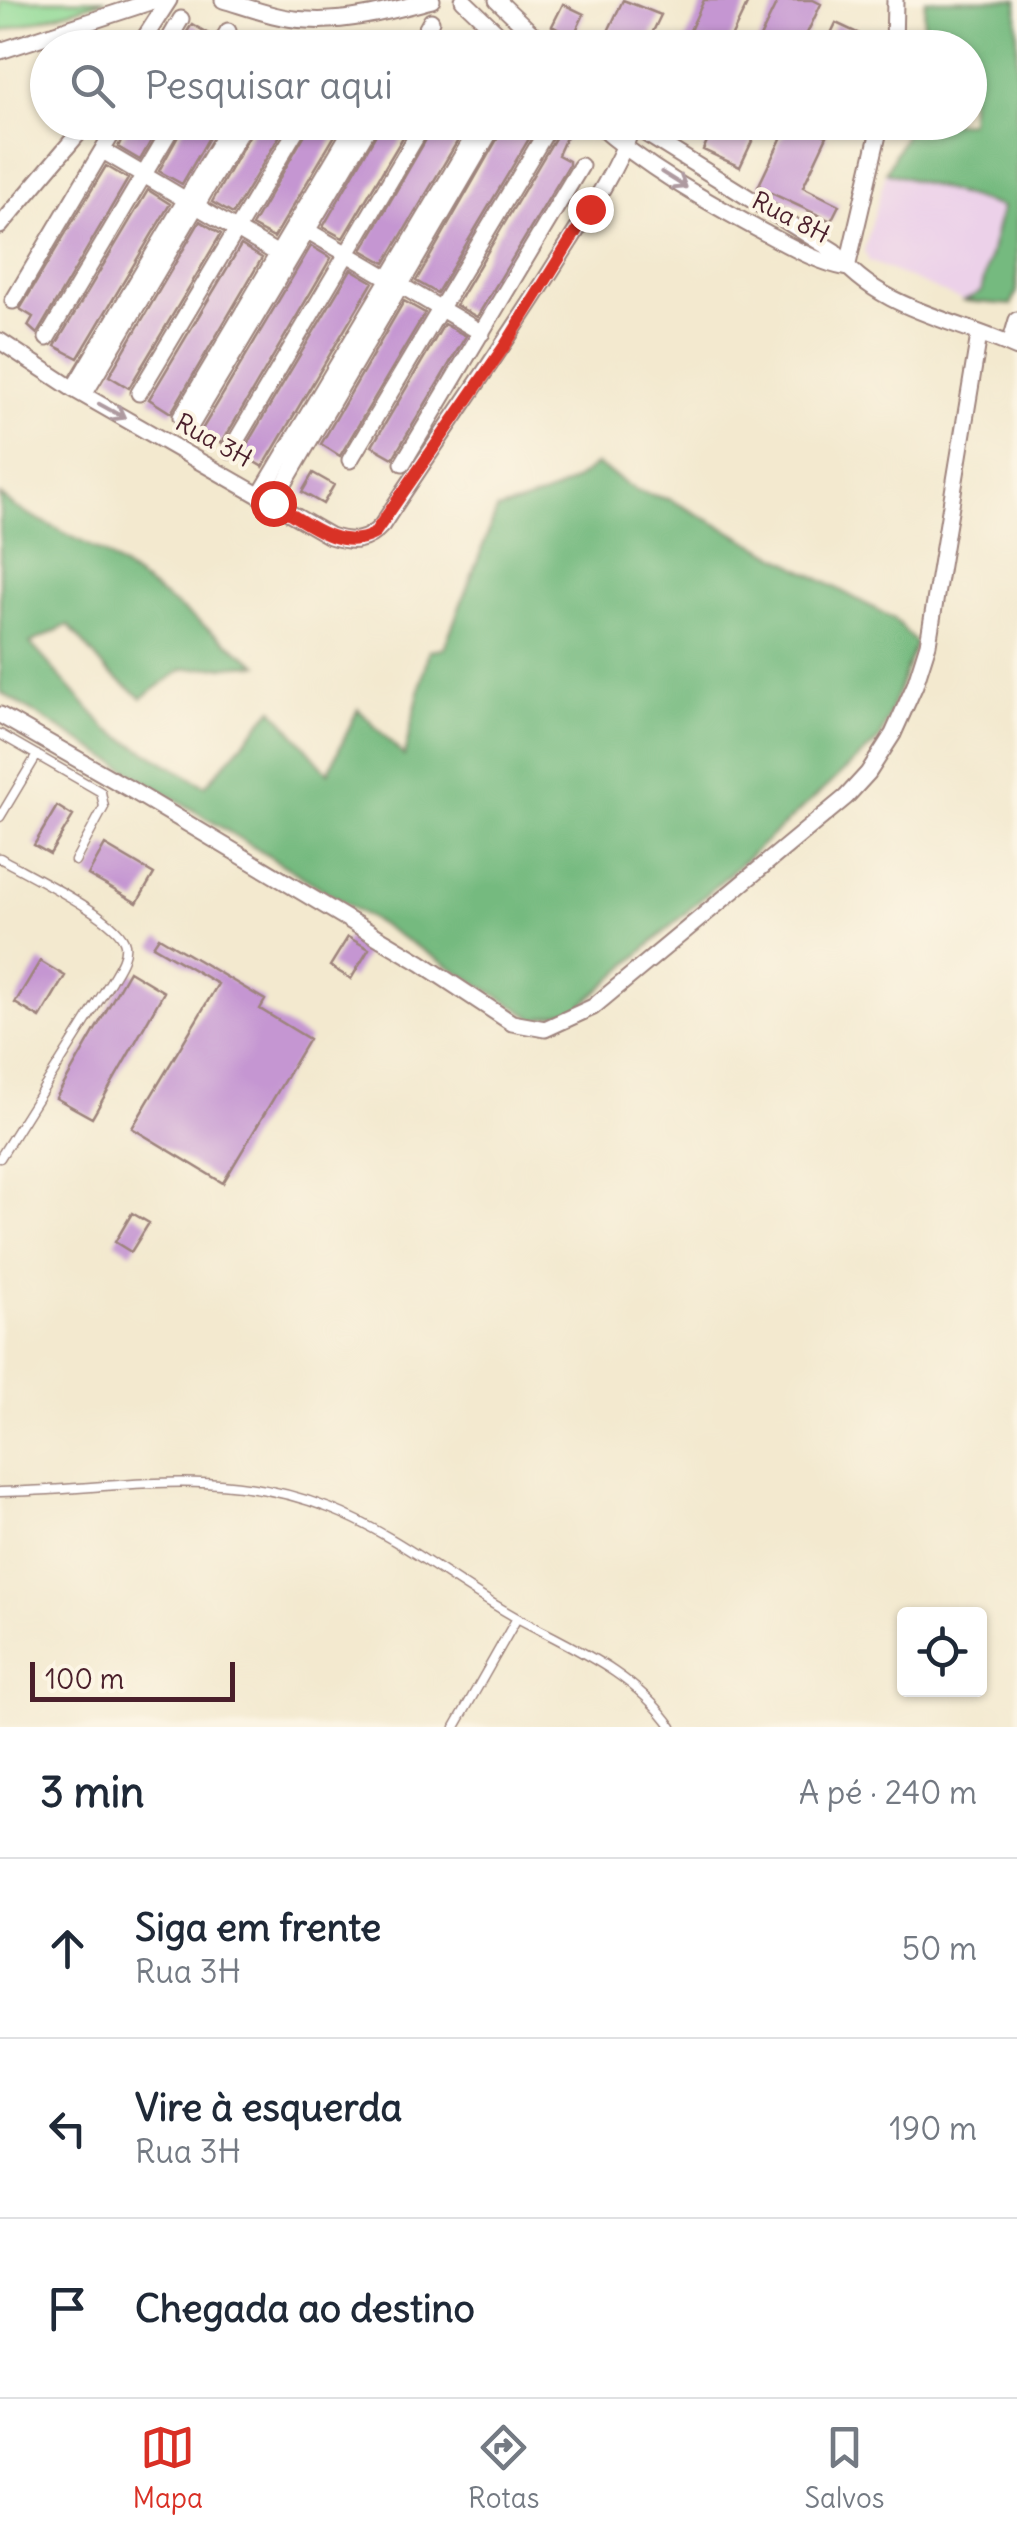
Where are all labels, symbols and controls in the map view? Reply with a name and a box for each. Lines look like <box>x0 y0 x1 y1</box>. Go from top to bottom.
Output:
search box <box>30 30 987 140</box>
icon: search <box>65 58 120 113</box>
text: Pesquisar aqui <box>145 62 393 109</box>
one-way arrow <box>659 170 687 190</box>
street label: Rua 8H <box>747 184 835 250</box>
route end <box>568 187 614 233</box>
one-way arrow <box>97 402 127 422</box>
street label: Rua 3H <box>170 406 258 474</box>
route start <box>251 481 297 527</box>
map controls <box>897 1607 987 1697</box>
button: locate <box>897 1607 987 1697</box>
scale bar <box>30 1657 235 1702</box>
text: 100 m <box>45 1661 124 1697</box>
text: 3 min <box>40 1766 144 1818</box>
text: A pé · 240 m <box>799 1772 977 1813</box>
text: Siga em frente <box>135 1904 381 1951</box>
icon: ahead <box>40 1921 95 1976</box>
text: 50 m <box>902 1928 977 1969</box>
text: Rua 3H <box>135 1951 241 1992</box>
text: Vire à esquerda <box>135 2084 402 2131</box>
icon: left <box>40 2101 95 2156</box>
text: 190 m <box>889 2108 977 2149</box>
text: Rua 3H <box>135 2131 241 2172</box>
icon: arrive <box>40 2281 95 2336</box>
text: Chegada ao destino <box>135 2285 475 2332</box>
tab: Mapa <box>133 2420 203 2516</box>
tab: Rotas <box>468 2420 539 2516</box>
tab: Salvos <box>805 2420 884 2516</box>

